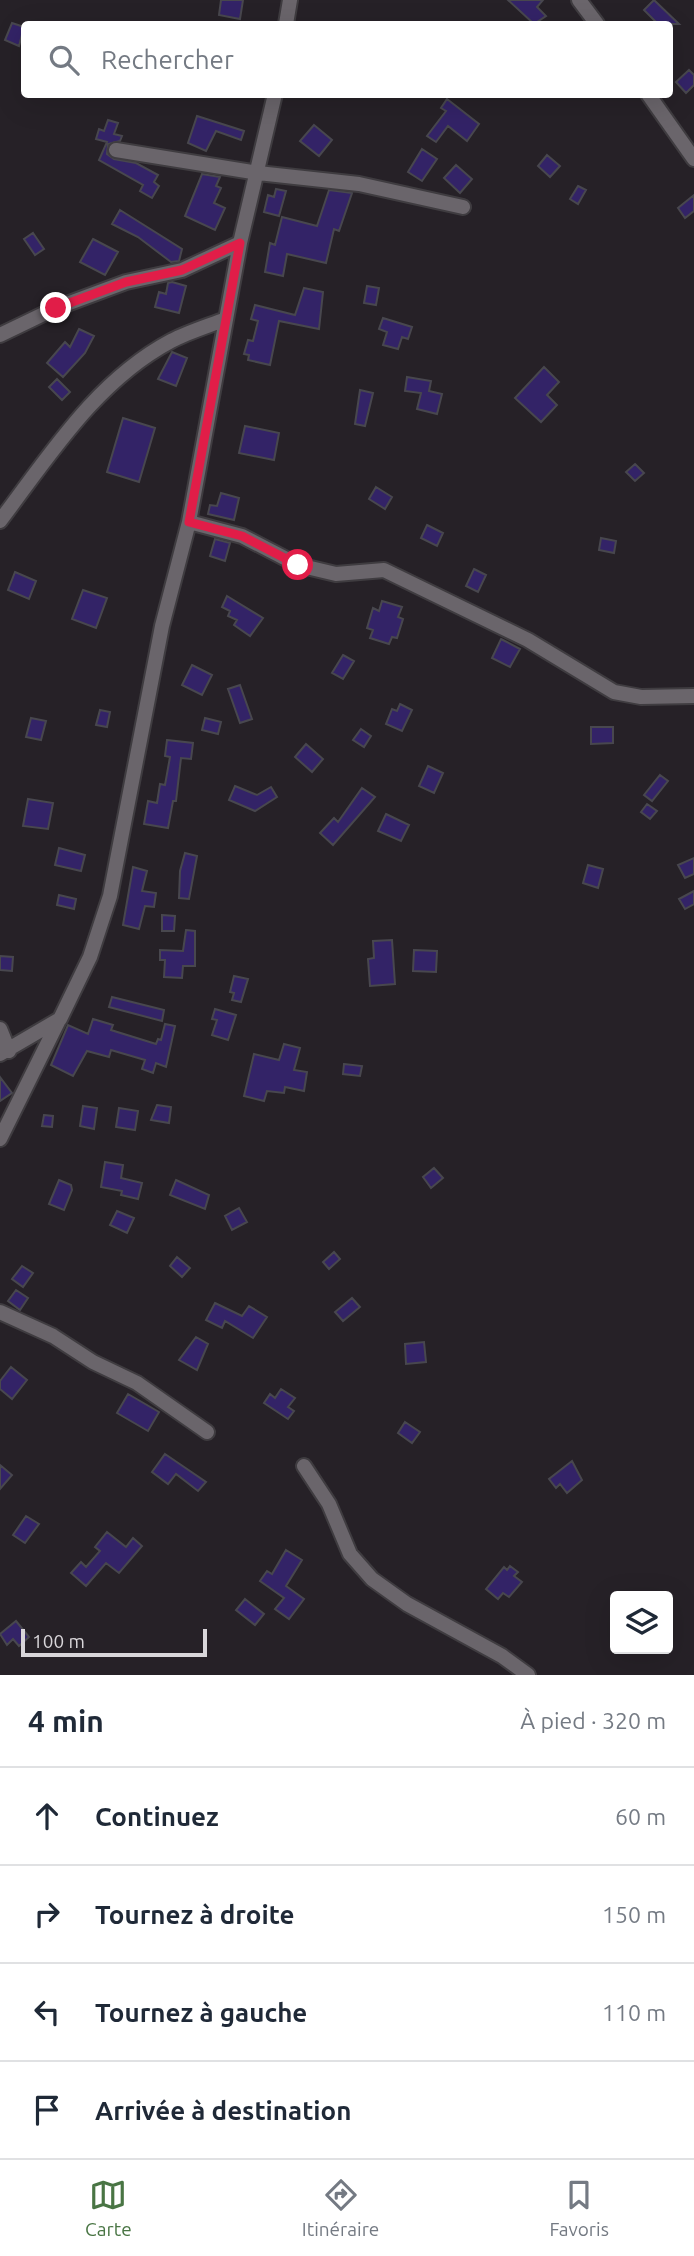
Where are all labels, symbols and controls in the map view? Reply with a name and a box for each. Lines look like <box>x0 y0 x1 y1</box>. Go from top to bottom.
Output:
search box <box>21 21 673 98</box>
icon: search <box>45 41 83 79</box>
text: Rechercher <box>101 45 234 74</box>
route end <box>40 292 71 323</box>
route start <box>282 549 313 580</box>
map controls <box>610 1591 673 1654</box>
button: layers <box>610 1591 673 1654</box>
scale bar <box>21 1626 206 1658</box>
text: 100 m <box>32 1630 85 1652</box>
text: 4 min <box>28 1704 104 1738</box>
text: À pied · 320 m <box>520 1708 666 1733</box>
icon: ahead <box>28 1797 66 1835</box>
text: Continuez <box>95 1802 219 1831</box>
text: 60 m <box>615 1804 666 1829</box>
icon: right <box>28 1895 66 1933</box>
text: Tournez à droite <box>95 1900 294 1929</box>
text: 150 m <box>602 1902 666 1927</box>
icon: left <box>28 1993 66 2031</box>
text: Tournez à gauche <box>95 1998 307 2027</box>
text: 110 m <box>602 2000 666 2025</box>
icon: arrive <box>28 2091 66 2129</box>
text: Arrivée à destination <box>95 2096 351 2125</box>
tab: Carte <box>85 2176 132 2240</box>
tab: Itinéraire <box>302 2176 379 2240</box>
tab: Favoris <box>549 2176 609 2240</box>

